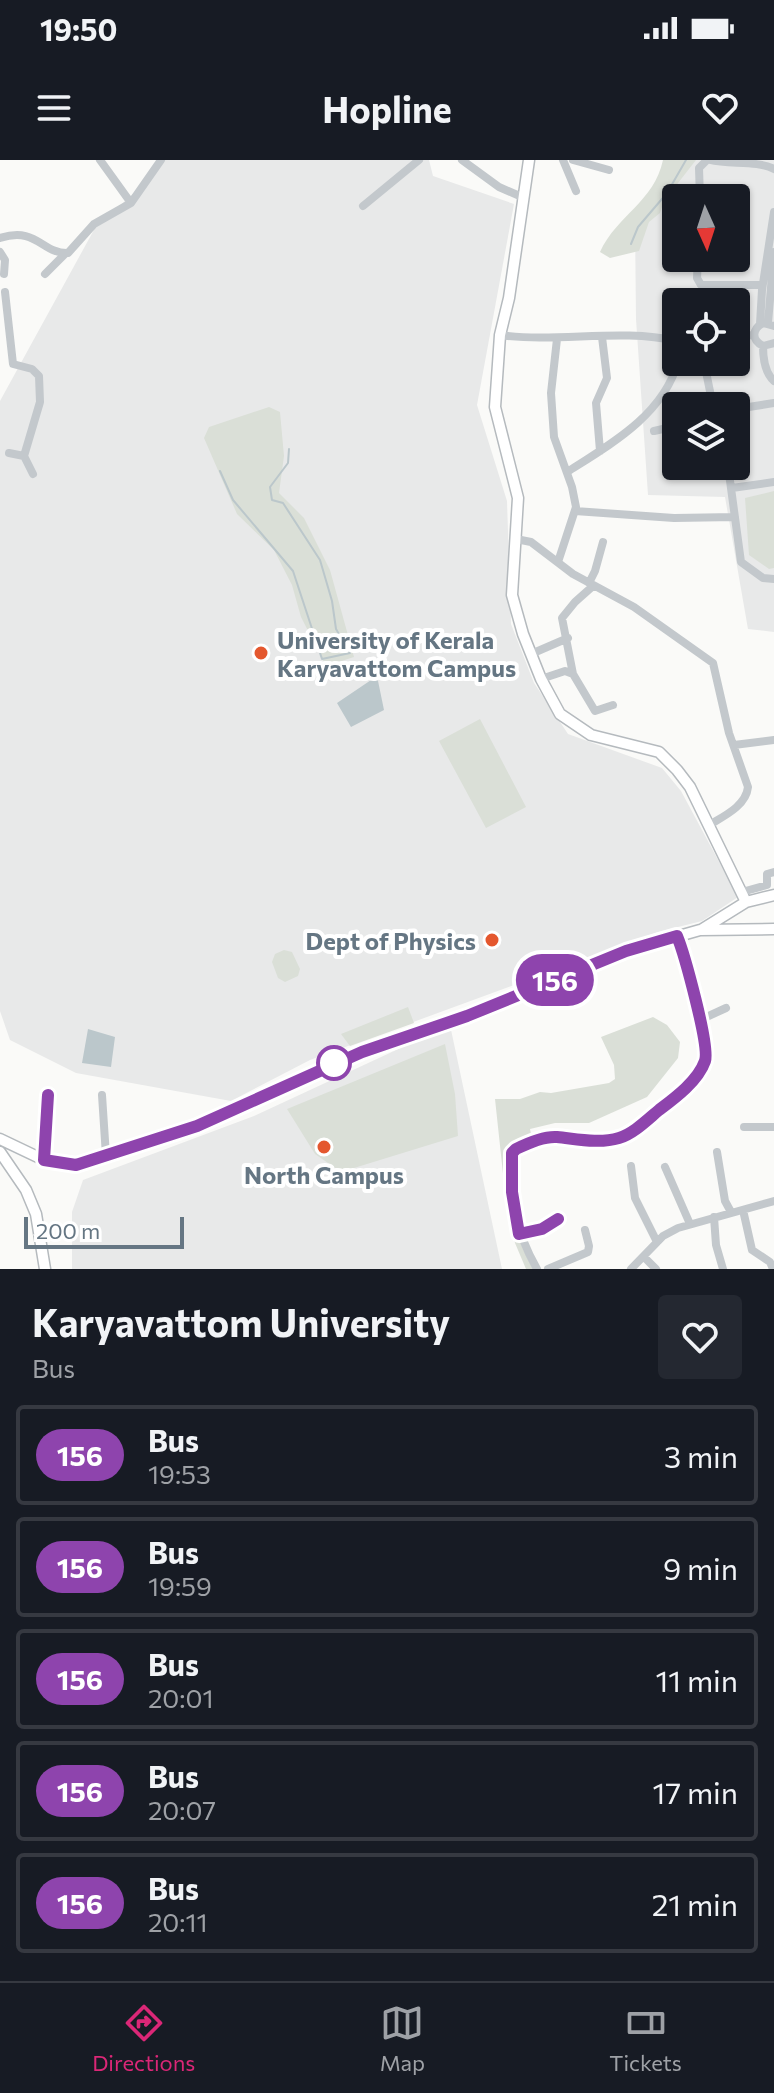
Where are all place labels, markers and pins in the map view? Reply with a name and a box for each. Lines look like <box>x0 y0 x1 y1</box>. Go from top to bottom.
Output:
place label: University of Kerala Karyavattom Campus <box>277 625 516 682</box>
marker: University of Kerala Karyavattom Campus <box>252 644 270 662</box>
place label: Dept of Physics <box>306 926 476 955</box>
marker: Dept of Physics <box>483 931 501 949</box>
unlabelled marker <box>317 1046 351 1080</box>
marker: North Campus <box>315 1138 333 1156</box>
place label: North Campus <box>244 1160 404 1189</box>

